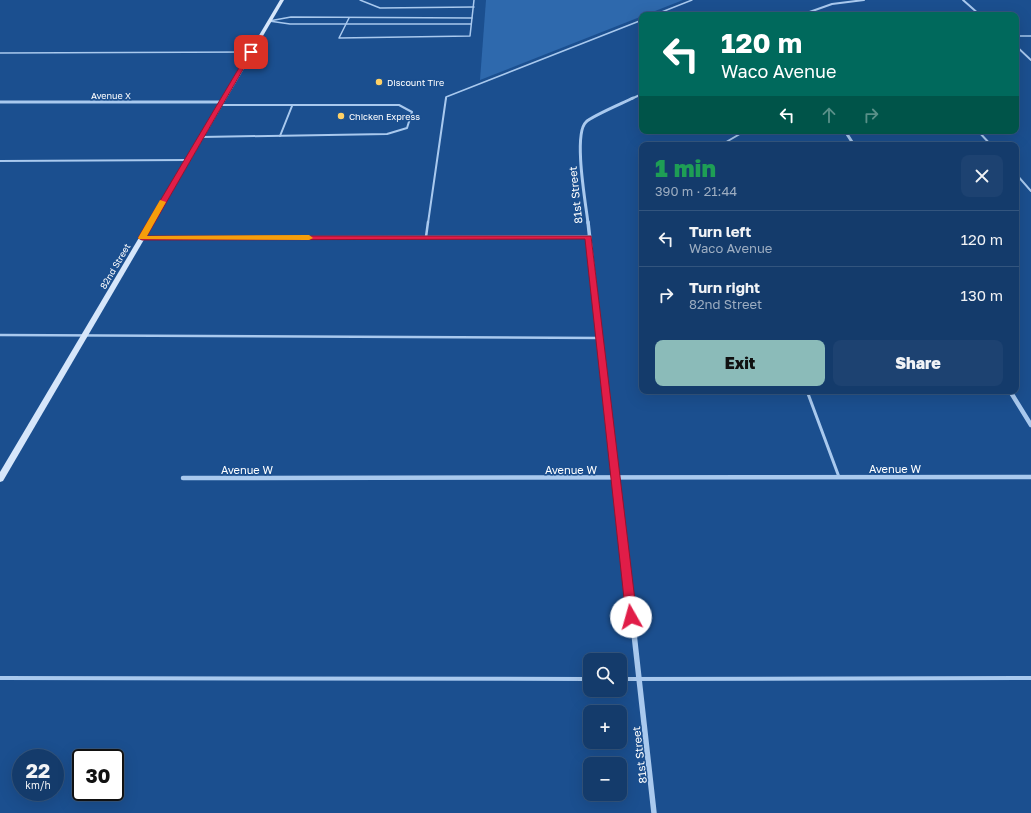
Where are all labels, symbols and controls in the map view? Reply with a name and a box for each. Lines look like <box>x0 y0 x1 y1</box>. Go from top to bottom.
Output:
text: 120 m <box>721 26 802 59</box>
icon: left <box>655 28 707 80</box>
pin <box>234 35 268 69</box>
icon: arrive <box>240 41 262 63</box>
text: Waco Avenue <box>721 60 836 82</box>
marker: Discount Tire <box>374 77 384 87</box>
place label: Discount Tire <box>387 77 444 88</box>
street label: Avenue X <box>91 90 131 101</box>
icon: left <box>776 104 798 126</box>
icon: ahead <box>818 104 840 126</box>
icon: right <box>860 104 882 126</box>
marker: Chicken Express <box>336 111 346 121</box>
place label: Chicken Express <box>349 111 420 122</box>
text: 1 min <box>655 153 716 182</box>
button: close <box>961 155 1003 197</box>
street label: 81st Street <box>566 166 584 224</box>
text: 390 m · 21:44 <box>655 183 737 199</box>
text: Turn left <box>689 222 751 240</box>
icon: left <box>655 228 677 250</box>
text: 120 m <box>961 230 1003 248</box>
text: Waco Avenue <box>689 240 772 256</box>
street label: 82nd Street <box>98 241 133 291</box>
text: Turn right <box>689 278 760 296</box>
icon: right <box>655 284 677 306</box>
text: 130 m <box>961 286 1003 304</box>
text: 82nd Street <box>689 296 762 312</box>
button: Exit <box>655 340 825 386</box>
button: Share <box>833 340 1003 386</box>
street label: Avenue W <box>869 462 922 475</box>
street label: Avenue W <box>221 463 274 476</box>
street label: Avenue W <box>545 463 598 476</box>
position arrow <box>610 596 652 638</box>
map controls <box>583 653 627 801</box>
button: search <box>583 653 627 697</box>
button: + <box>583 705 627 749</box>
street label: 81st Street <box>629 726 649 784</box>
speed limit sign: 30 <box>72 749 124 801</box>
button: − <box>583 757 627 801</box>
text: 22 <box>26 758 50 782</box>
text: km/h <box>25 779 51 791</box>

